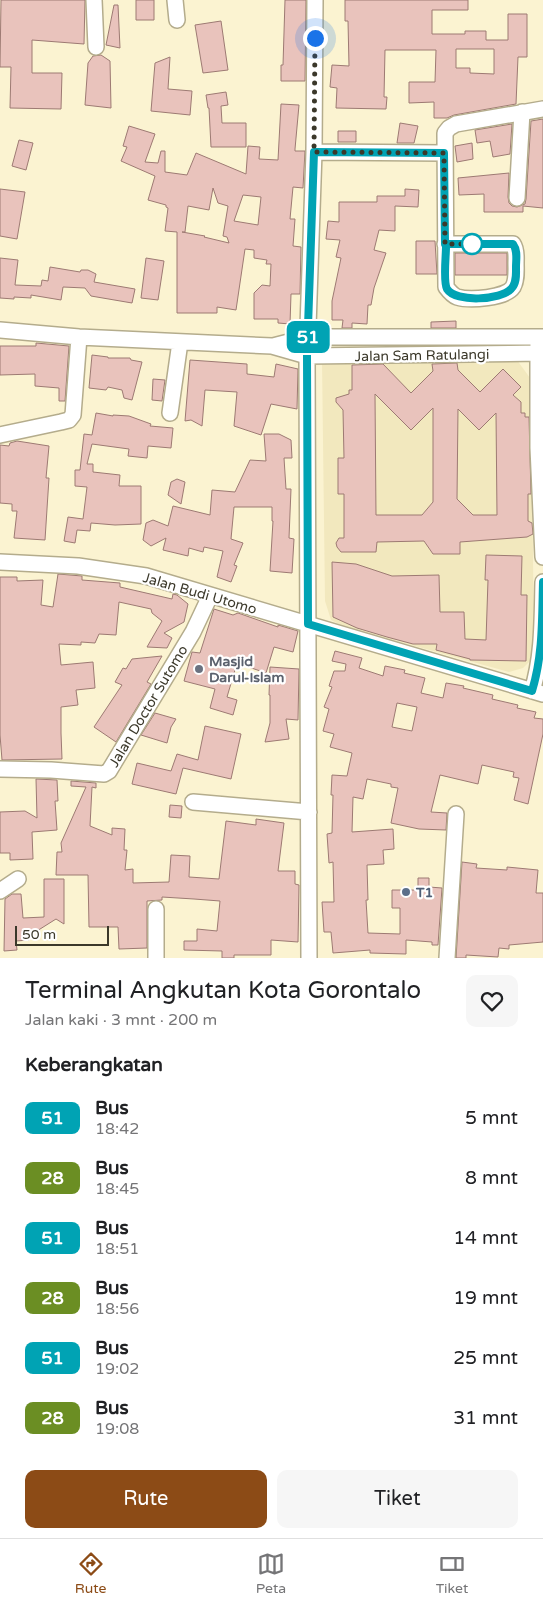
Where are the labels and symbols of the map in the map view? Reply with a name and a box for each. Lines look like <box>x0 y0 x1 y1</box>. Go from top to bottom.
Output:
your location <box>303 26 328 51</box>
unlabelled marker <box>461 233 483 255</box>
line badge: 51 <box>286 321 330 353</box>
street label: Jalan Sam Ratulangi <box>355 346 489 365</box>
street label: Jalan Budi Utomo <box>141 569 259 618</box>
street label: Jalan Doctor Sutomo <box>105 642 192 770</box>
place label: Masjid Darul-Islam <box>209 653 284 686</box>
marker: Masjid Darul-Islam <box>193 663 205 675</box>
place label: T1 <box>415 884 433 901</box>
marker: T1 <box>400 886 412 898</box>
scale bar <box>15 923 109 946</box>

